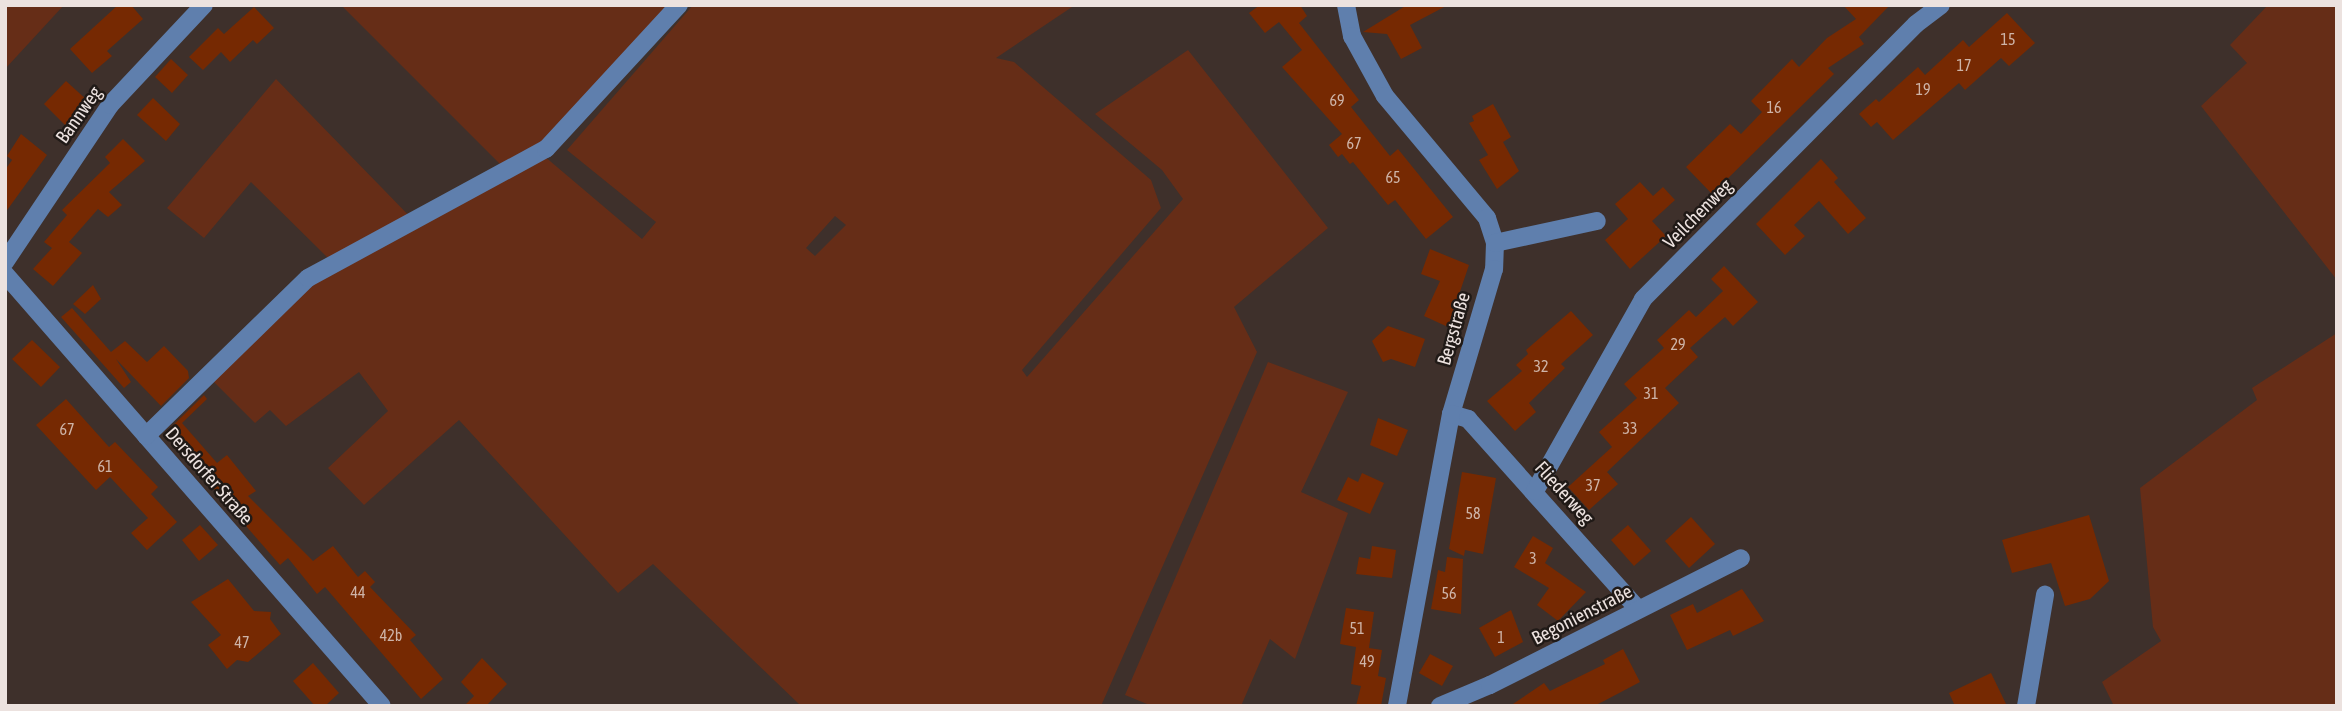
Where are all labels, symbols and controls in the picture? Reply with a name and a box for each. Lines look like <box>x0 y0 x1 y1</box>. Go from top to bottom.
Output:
house number: 15 <box>2000 29 2016 49</box>
house number: 17 <box>1956 55 1972 75</box>
house number: 19 <box>1915 79 1931 99</box>
street label: Bannweg <box>51 82 107 148</box>
house number: 69 <box>1329 90 1345 110</box>
house number: 16 <box>1766 97 1782 117</box>
house number: 67 <box>1346 133 1362 153</box>
house number: 65 <box>1385 167 1401 187</box>
street label: Veilchenweg <box>1659 175 1737 253</box>
street label: Bergstraße <box>1433 290 1475 368</box>
house number: 29 <box>1670 334 1686 354</box>
house number: 32 <box>1533 356 1549 376</box>
house number: 31 <box>1643 383 1659 403</box>
house number: 33 <box>1622 418 1638 438</box>
house number: 67 <box>59 419 75 439</box>
street label: Dersdorfer Straße <box>160 422 258 530</box>
house number: 61 <box>97 456 113 476</box>
street label: Fliederweg <box>1530 457 1598 529</box>
house number: 37 <box>1585 475 1601 495</box>
house number: 58 <box>1465 503 1481 523</box>
house number: 3 <box>1529 548 1537 568</box>
street label: Begonienstraße <box>1528 580 1636 650</box>
house number: 44 <box>350 582 366 602</box>
house number: 56 <box>1441 583 1457 603</box>
house number: 51 <box>1349 618 1365 638</box>
house number: 42b <box>380 625 402 645</box>
house number: 1 <box>1497 627 1505 647</box>
house number: 47 <box>234 632 250 652</box>
house number: 49 <box>1359 651 1375 671</box>

